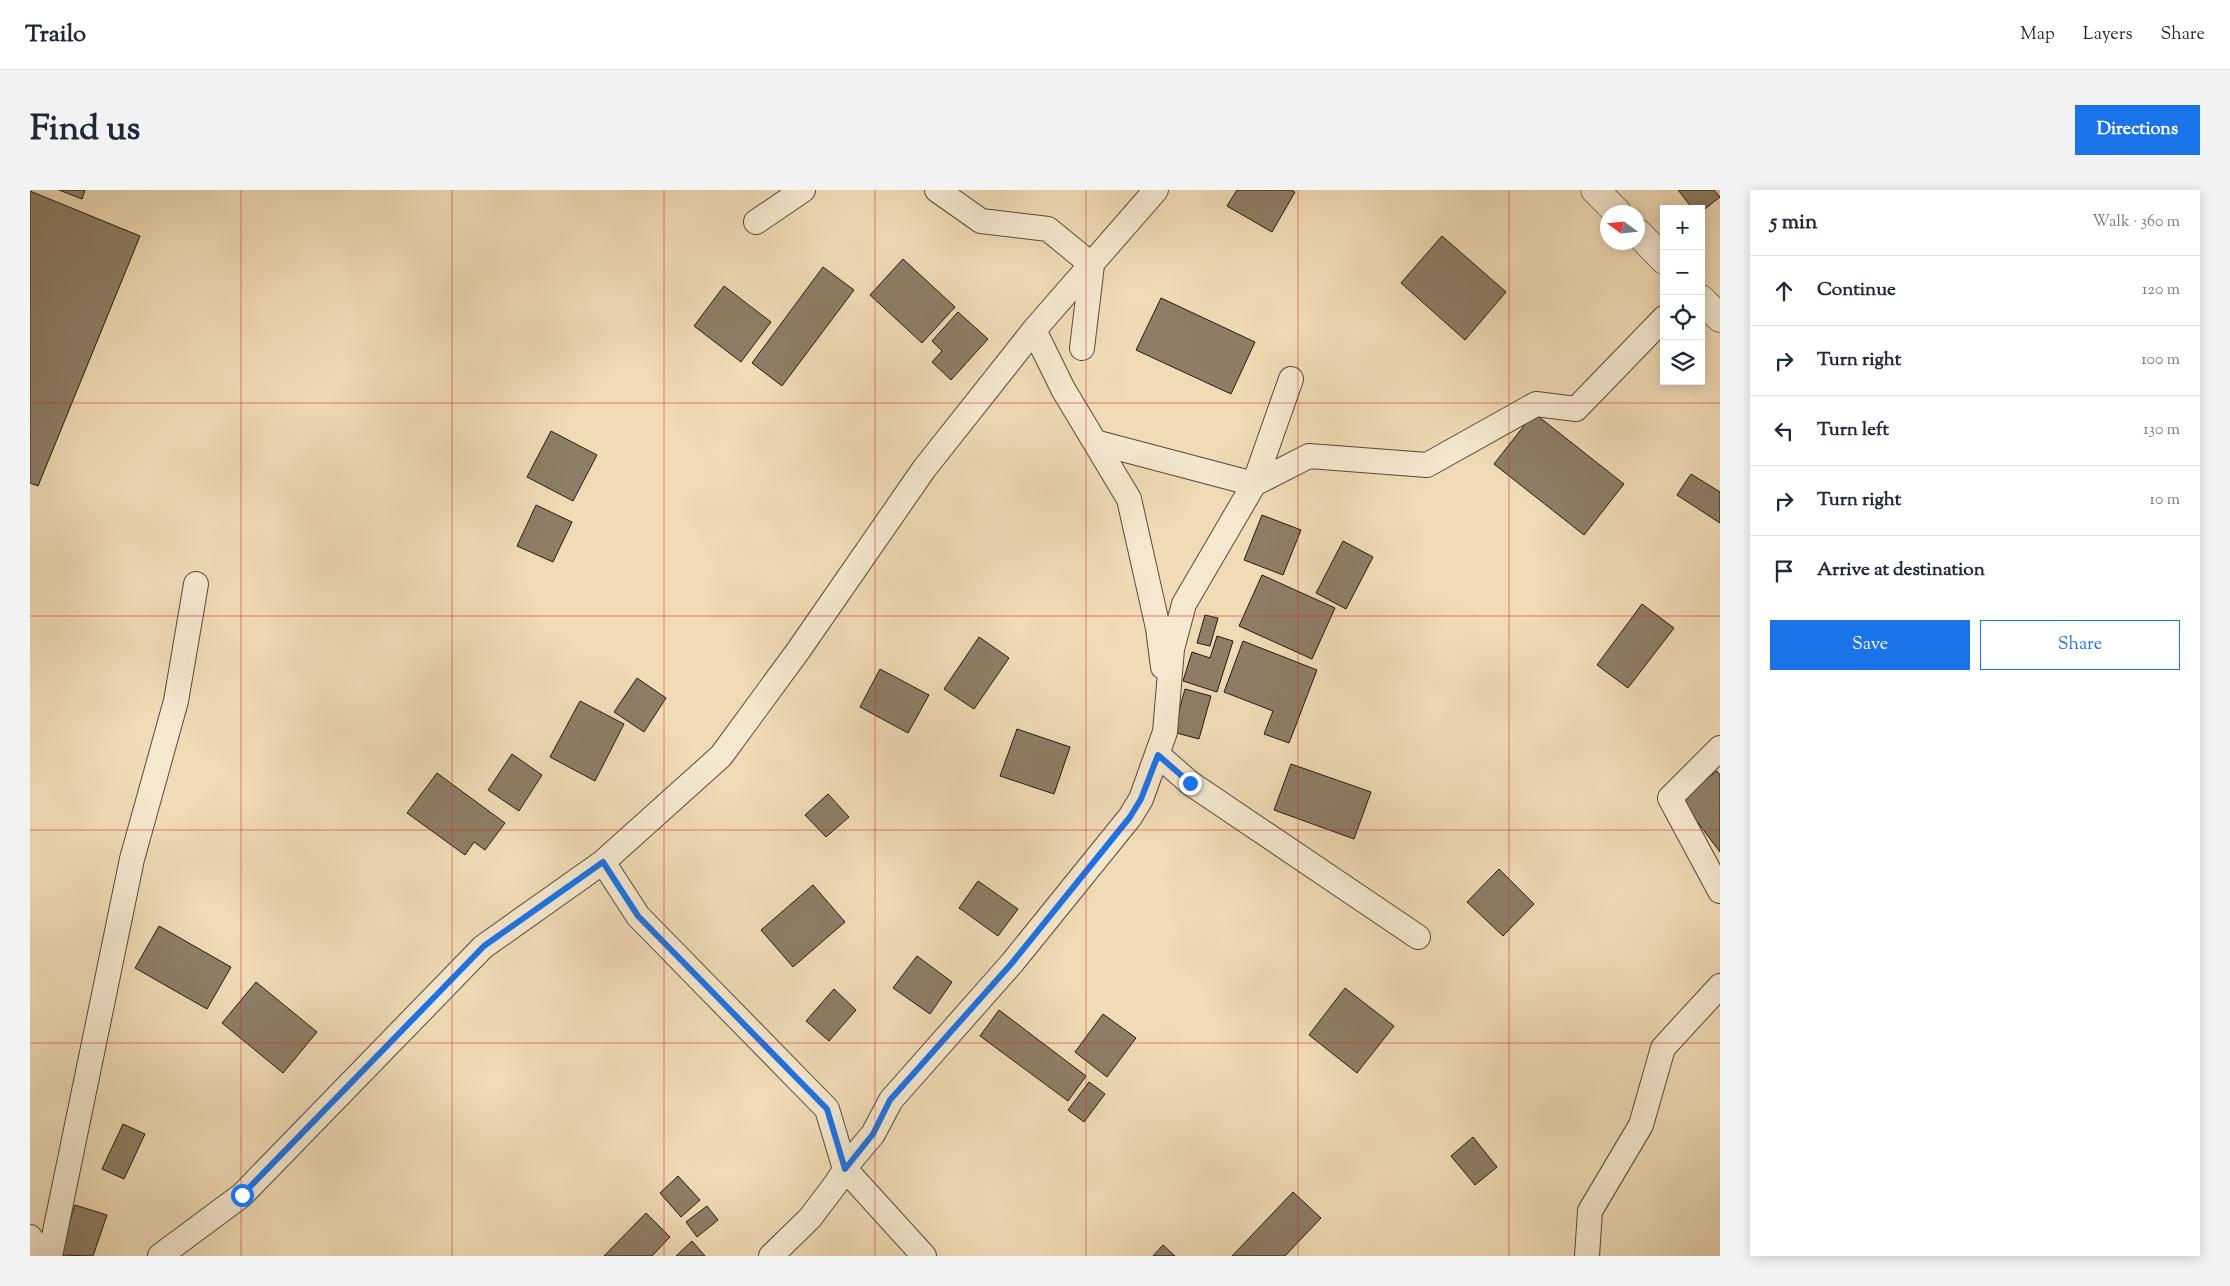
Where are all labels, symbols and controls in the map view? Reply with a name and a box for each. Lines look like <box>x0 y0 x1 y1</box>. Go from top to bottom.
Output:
text: Trailo <box>25 18 86 52</box>
text: Map <box>2020 22 2055 48</box>
text: Layers <box>2083 22 2133 48</box>
text: Share <box>2161 22 2205 48</box>
text: Find us <box>30 105 140 156</box>
button: Directions <box>2075 105 2200 155</box>
north arrow <box>1600 205 1645 250</box>
map controls <box>1660 205 1705 385</box>
button: + <box>1660 205 1705 250</box>
text: 5 min <box>1770 208 1817 238</box>
text: Walk · 360 m <box>2092 211 2180 234</box>
button: − <box>1660 250 1705 295</box>
icon: ahead <box>1770 277 1798 305</box>
text: Continue <box>1817 277 1896 304</box>
text: 120 m <box>2142 279 2180 302</box>
button: locate <box>1660 295 1705 340</box>
button: layers <box>1660 340 1705 385</box>
icon: right <box>1770 347 1798 375</box>
text: Turn right <box>1817 347 1901 374</box>
text: 100 m <box>2141 349 2180 372</box>
icon: left <box>1770 417 1798 445</box>
text: Turn left <box>1817 417 1889 444</box>
text: 130 m <box>2143 419 2180 442</box>
icon: right <box>1770 487 1798 515</box>
text: Turn right <box>1817 487 1901 514</box>
text: 10 m <box>2150 489 2180 512</box>
icon: arrive <box>1770 557 1798 585</box>
text: Arrive at destination <box>1817 557 1985 584</box>
button: Save <box>1770 620 1970 670</box>
button: Share <box>1980 620 2180 670</box>
route end <box>1179 772 1202 795</box>
route start <box>231 1184 254 1207</box>

